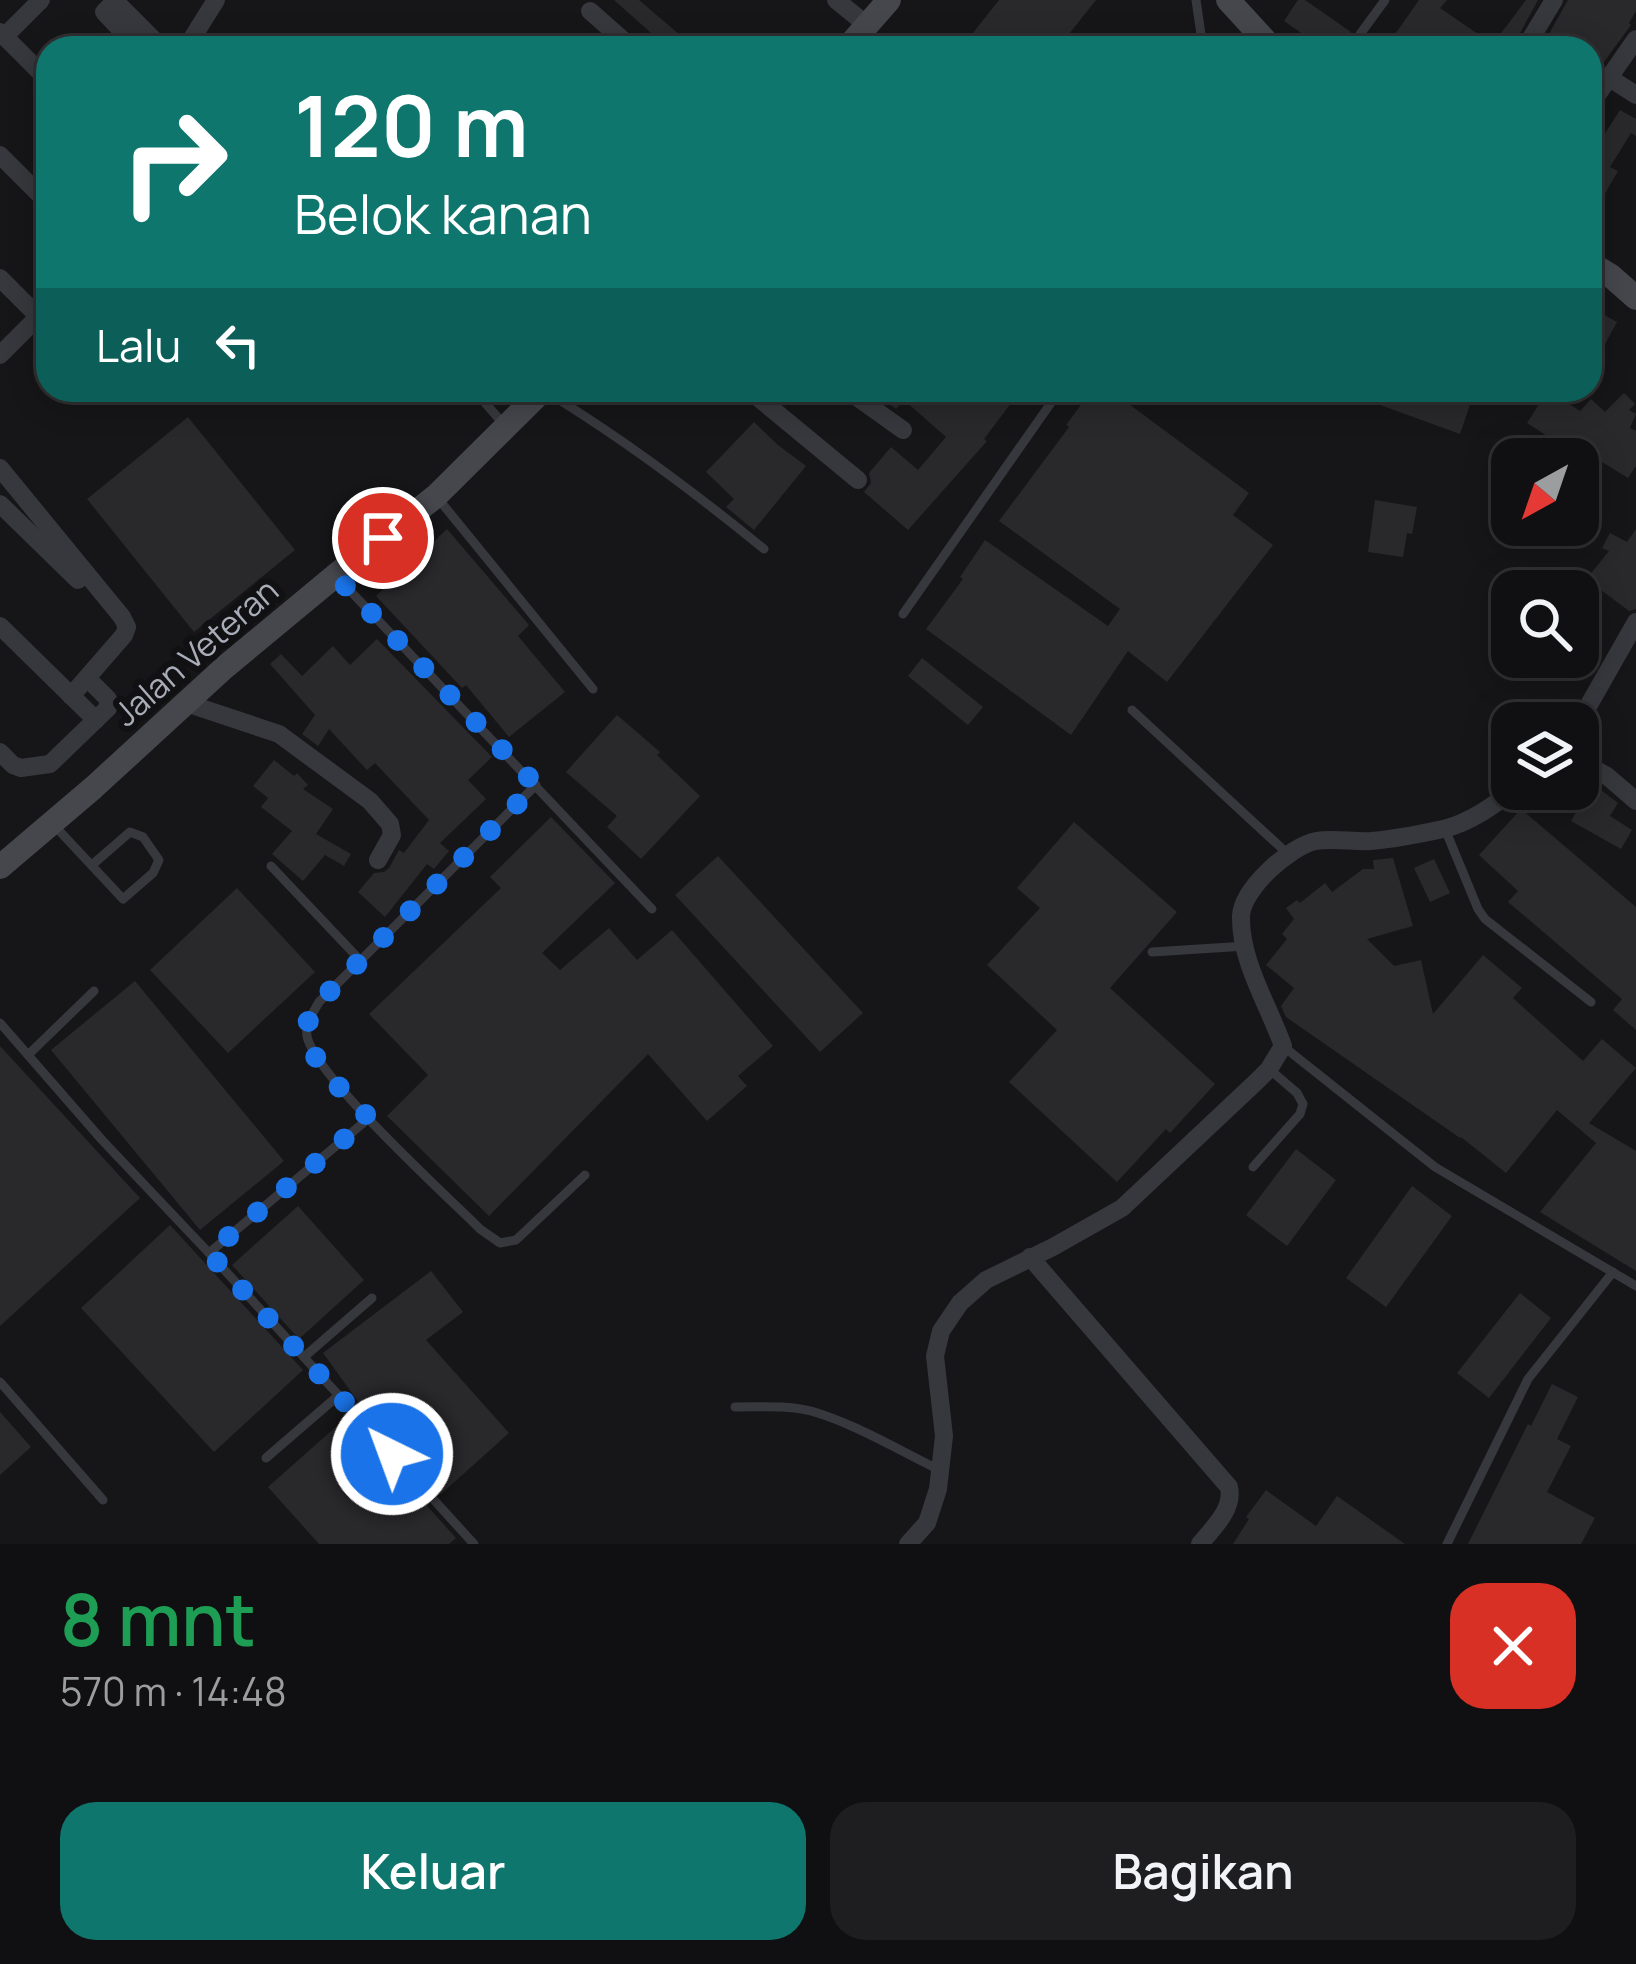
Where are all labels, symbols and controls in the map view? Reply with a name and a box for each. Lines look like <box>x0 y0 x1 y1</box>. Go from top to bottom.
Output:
text: 120 m <box>294 67 528 182</box>
icon: right <box>96 84 252 240</box>
text: Belok kanan <box>294 176 592 250</box>
icon: left <box>205 312 271 378</box>
text: Lalu <box>96 314 181 376</box>
north arrow <box>1491 438 1599 546</box>
map controls <box>1491 438 1599 810</box>
pin <box>332 487 434 589</box>
icon: arrive <box>350 505 416 571</box>
street label: Jalan Veteran <box>104 568 287 736</box>
button: search <box>1491 570 1599 678</box>
button: layers <box>1491 702 1599 810</box>
position arrow <box>329 1391 455 1517</box>
text: 8 mnt <box>60 1569 256 1668</box>
button: close <box>1450 1583 1576 1709</box>
text: 570 m · 14:48 <box>60 1664 287 1718</box>
button: Keluar <box>60 1802 806 1940</box>
button: Bagikan <box>830 1802 1576 1940</box>

